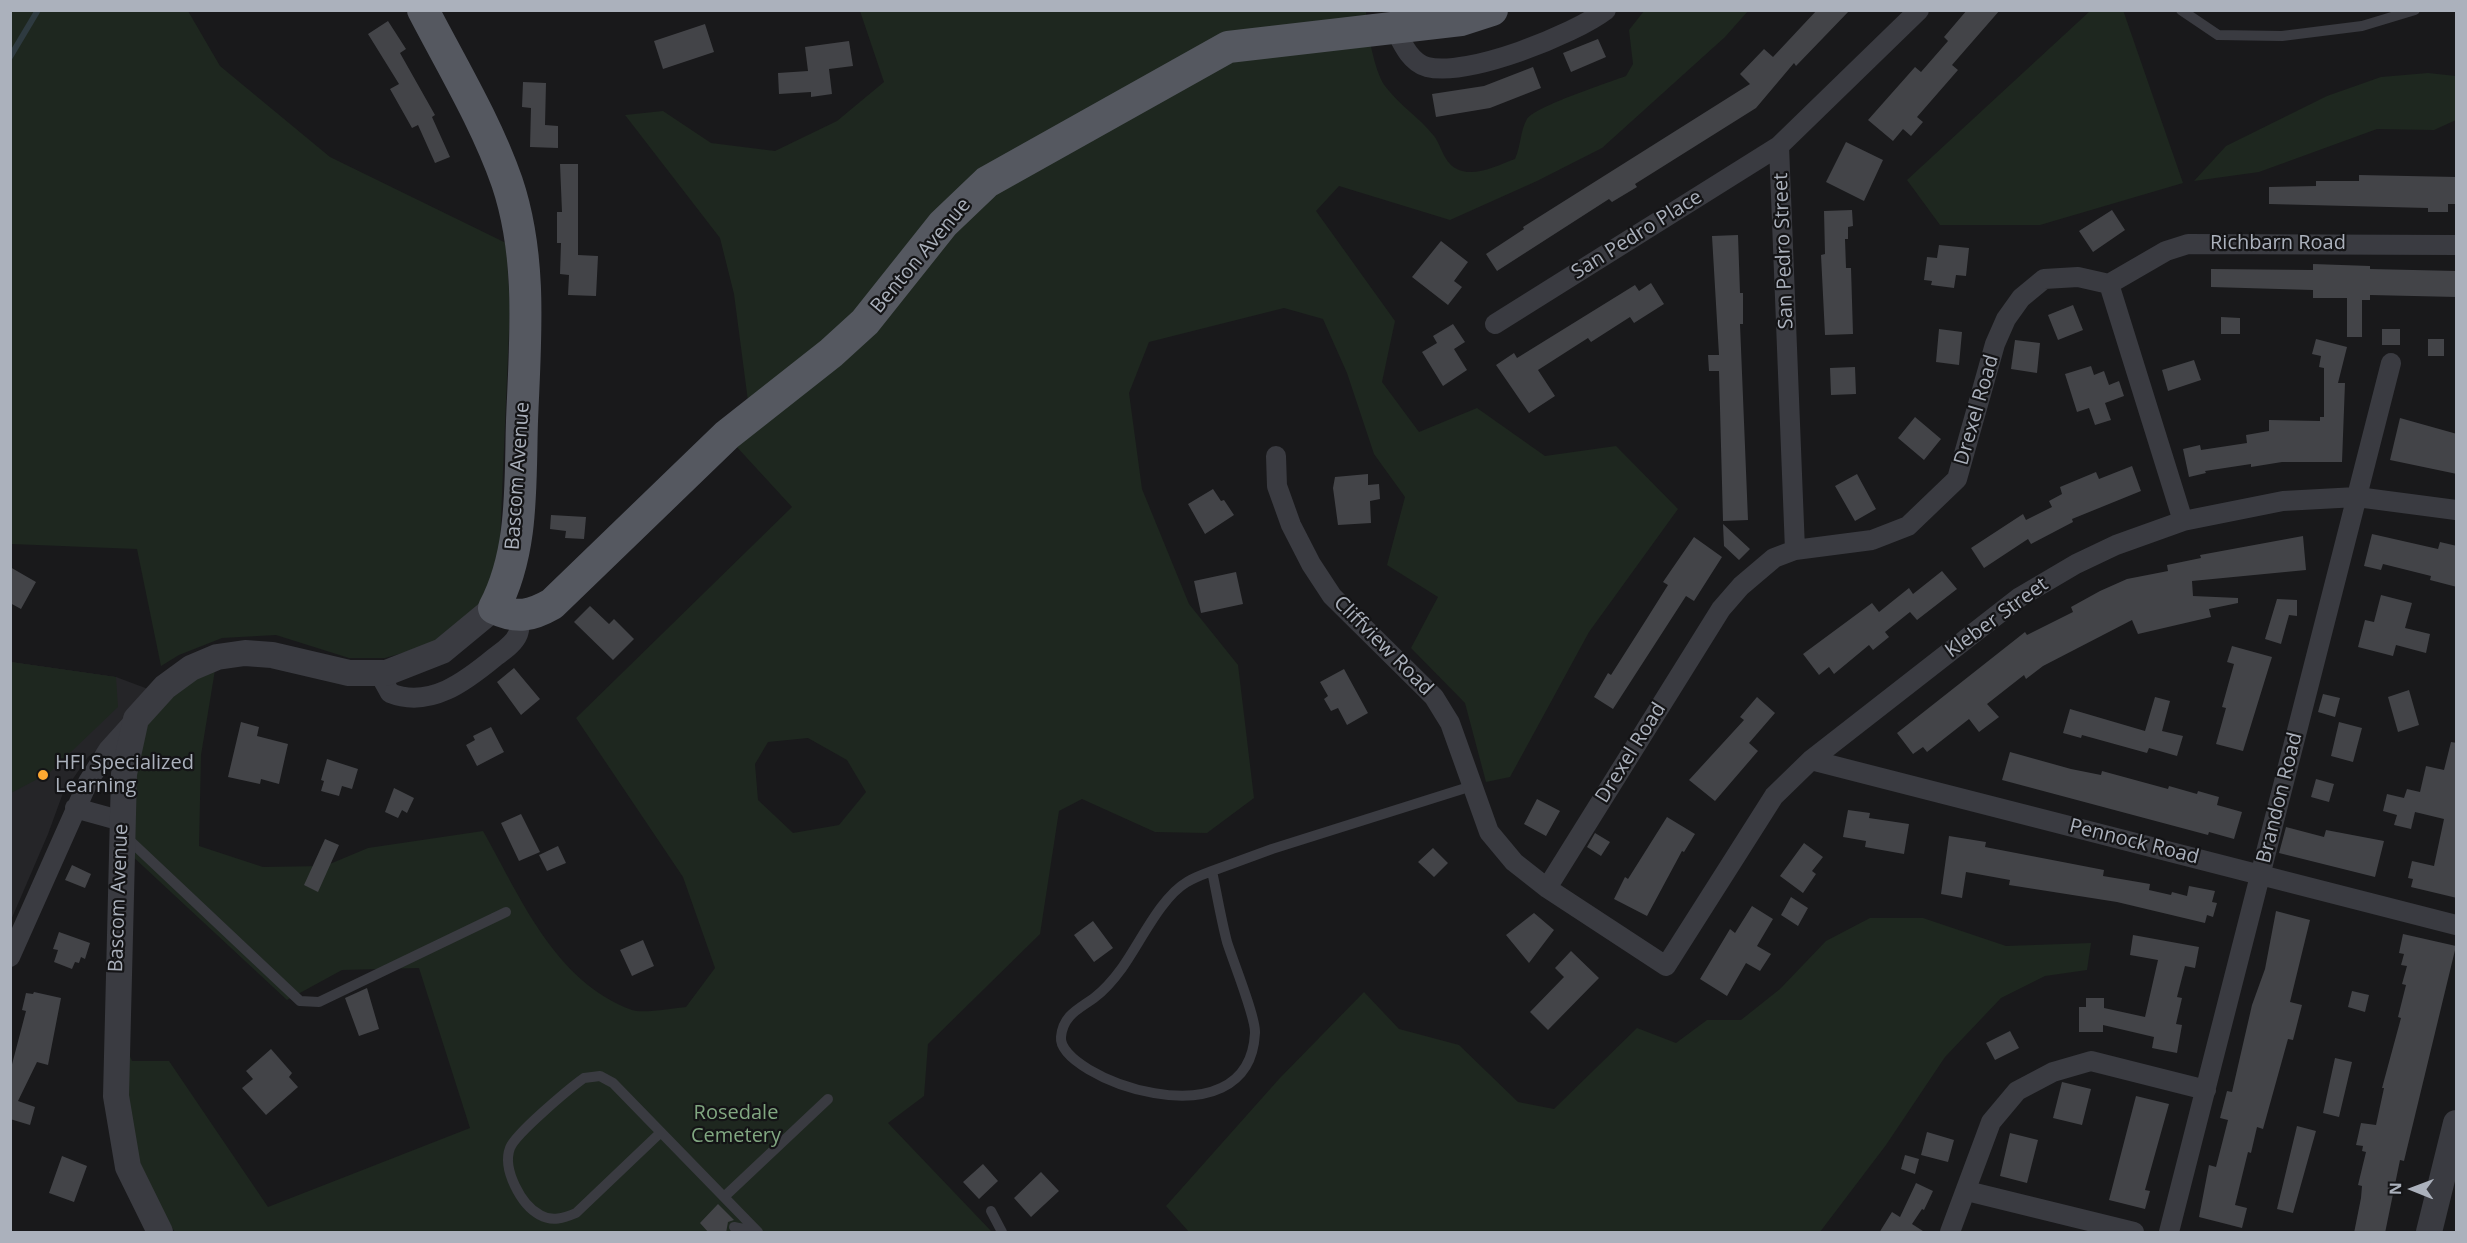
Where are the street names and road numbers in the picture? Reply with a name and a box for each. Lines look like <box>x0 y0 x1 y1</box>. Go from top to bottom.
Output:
street label: San Pedro Street <box>1769 172 1799 330</box>
street label: San Pedro Place <box>1567 185 1707 285</box>
street label: Benton Avenue <box>866 194 976 318</box>
street label: Richbarn Road <box>2210 231 2346 255</box>
street label: Drexel Road <box>1950 352 2004 468</box>
street label: Bascom Avenue <box>501 401 535 551</box>
street label: Kleber Street <box>1941 573 2053 663</box>
street label: Cliffview Road <box>1328 591 1438 701</box>
street label: Drexel Road <box>1591 698 1671 808</box>
street label: Brandon Road <box>2252 730 2308 866</box>
street label: Pennock Road <box>2067 814 2201 870</box>
street label: Bascom Avenue <box>104 823 134 973</box>

